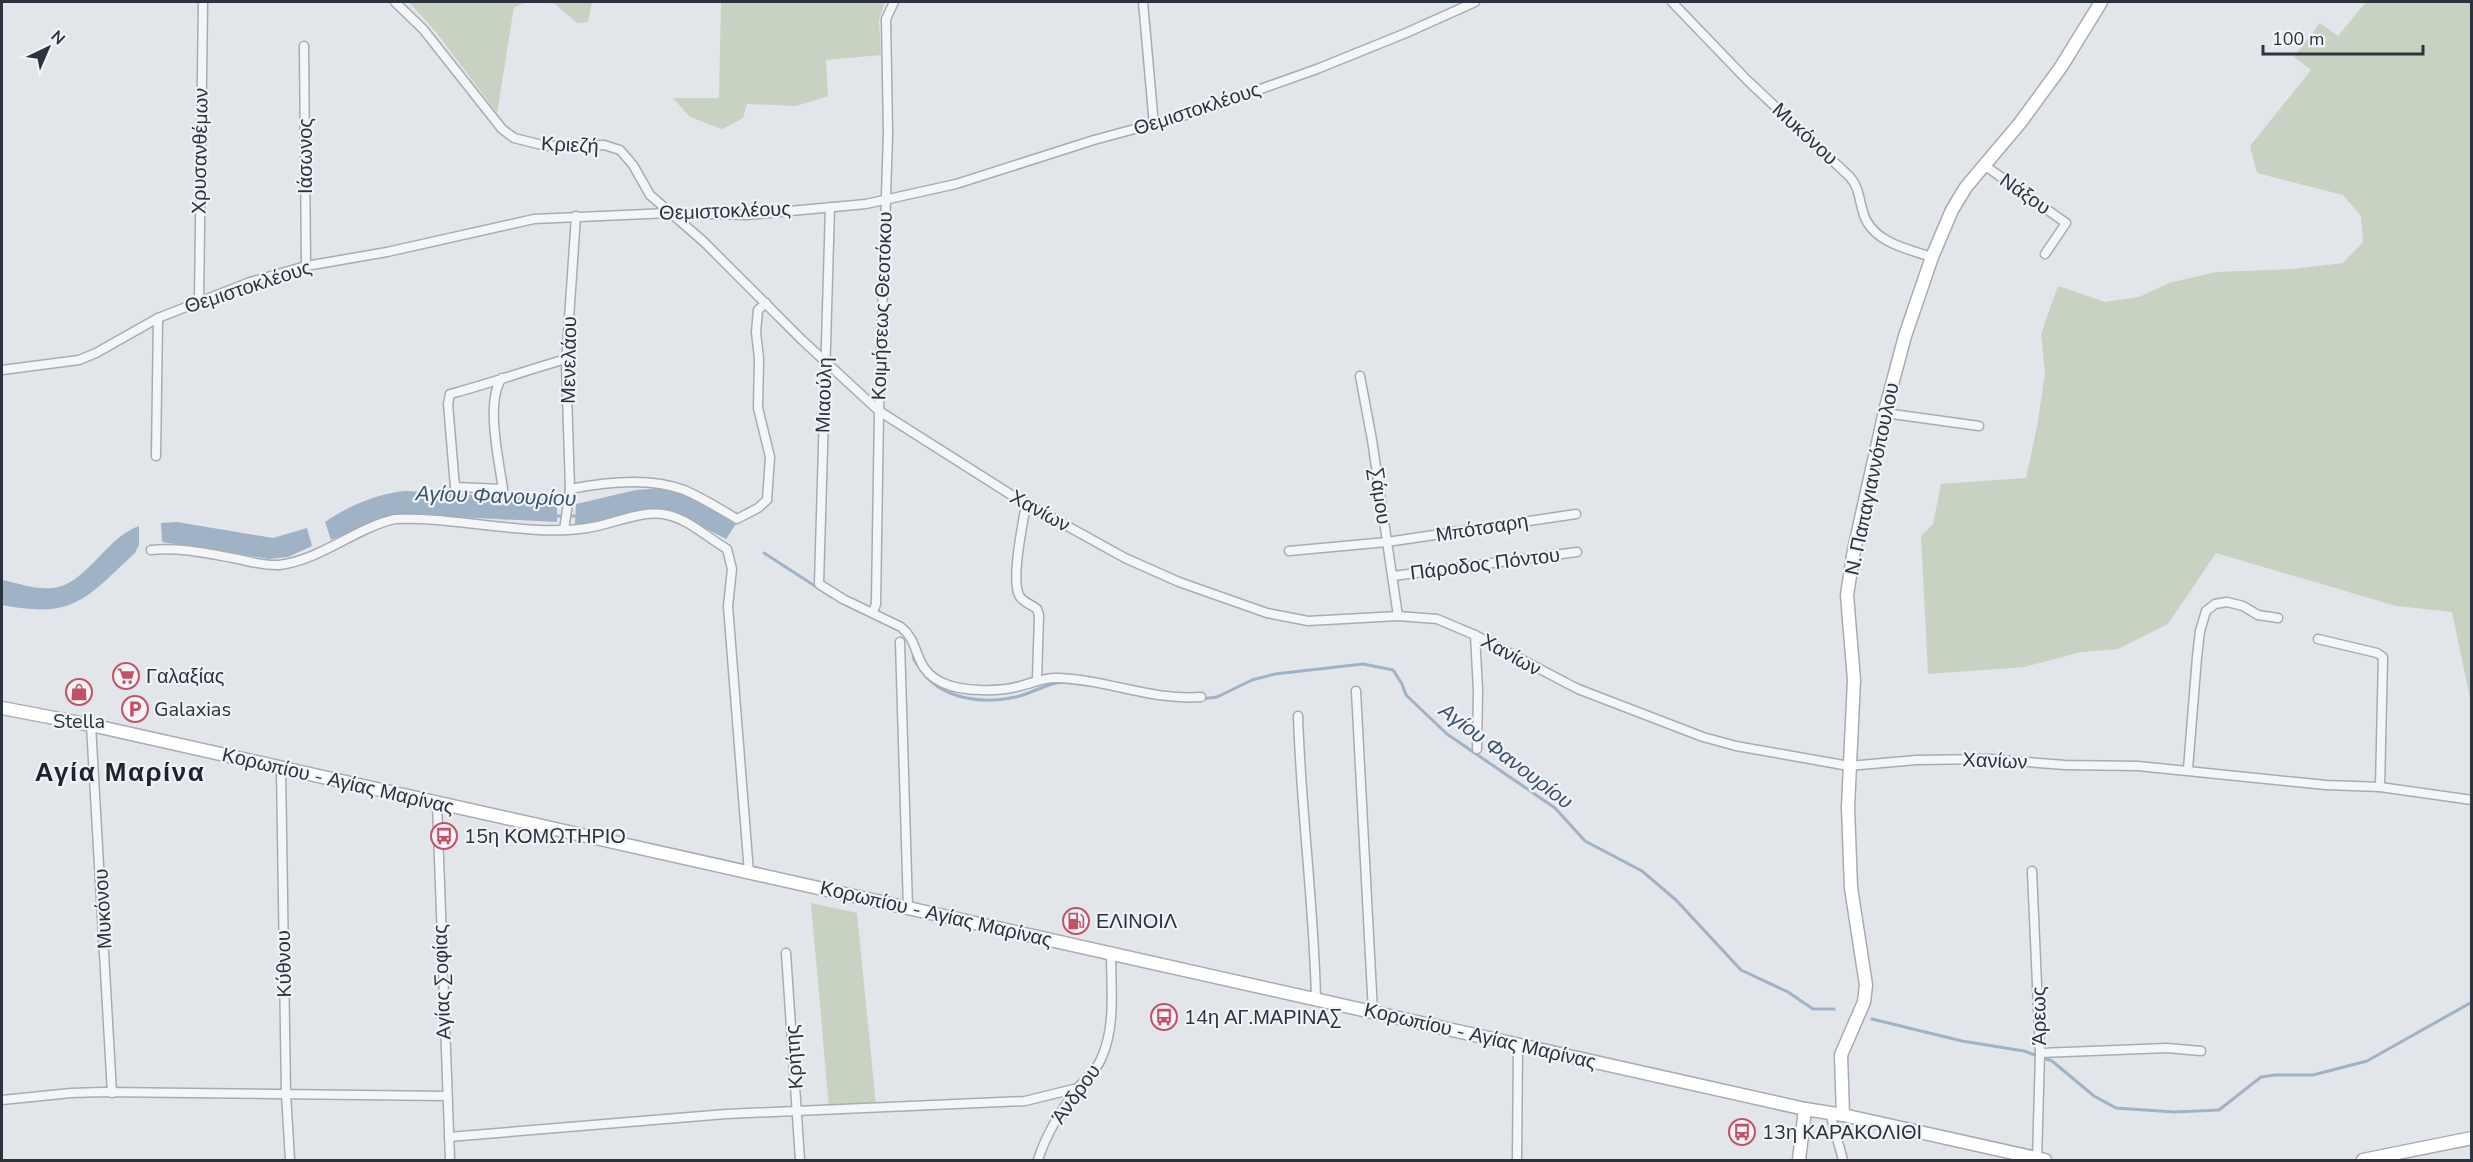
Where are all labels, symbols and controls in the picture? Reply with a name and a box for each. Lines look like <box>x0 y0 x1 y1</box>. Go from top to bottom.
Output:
north arrow <box>18 18 78 78</box>
scale bar <box>2263 18 2424 56</box>
text: N <box>46 26 70 50</box>
text: 100 m <box>2272 27 2324 51</box>
street label: Θεμιστοκλέους <box>1130 76 1264 142</box>
street label: Χρυσανθέμων <box>185 88 215 214</box>
street label: Μυκόνου <box>1766 97 1844 171</box>
street label: Ιάσωνος <box>292 118 319 194</box>
street label: Κριεζή <box>541 130 599 160</box>
street label: Νάξου <box>1994 167 2056 221</box>
street label: Θεμιστοκλέους <box>659 195 792 227</box>
street label: Κοιμήσεως Θεοτόκου <box>865 211 899 401</box>
street label: Θεμιστοκλέους <box>181 254 315 320</box>
street label: Μενελάου <box>555 316 583 404</box>
street label: Μιαούλη <box>809 357 839 433</box>
street label: Ν. Παπαγιαννόπουλου <box>1838 380 1906 578</box>
street label: Σάμου <box>1363 466 1397 526</box>
water label: Αγίου Φανουρίου <box>413 479 577 513</box>
street label: Χανίων <box>1005 483 1075 539</box>
street label: Μπότσαρη <box>1434 507 1530 549</box>
street label: Πάροδος Πόντου <box>1409 541 1561 587</box>
street label: Χανίων <box>1476 627 1546 683</box>
supermarket icon: Γαλαξίας <box>111 661 141 691</box>
place label: Γαλαξίας <box>146 663 225 690</box>
shop icon: Stella <box>64 677 94 707</box>
parking icon: Galaxias <box>120 694 150 724</box>
water label: Αγίου Φανουρίου <box>1432 695 1579 816</box>
place label: Galaxias <box>154 696 231 723</box>
place label: Stella <box>53 708 105 735</box>
street label: Κορωπίου - Αγίας Μαρίνας <box>219 741 457 821</box>
street label: Χανίων <box>1962 746 2028 776</box>
district label: Αγία Μαρίνα <box>35 755 205 790</box>
bus stop icon: 15η ΚΟΜΩΤΗΡΙΟ <box>429 821 459 851</box>
place label: 15η ΚΟΜΩΤΗΡΙΟ <box>464 823 626 850</box>
street label: Μυκόνου <box>87 868 119 950</box>
street label: Κορωπίου - Αγίας Μαρίνας <box>817 874 1055 954</box>
fuel station icon: ΕΛΙΝΟΙΛ <box>1061 906 1091 936</box>
place label: ΕΛΙΝΟΙΛ <box>1096 908 1178 935</box>
street label: Αγίας Σοφίας <box>426 923 458 1040</box>
street label: Κύθνου <box>270 930 298 998</box>
street label: Άρεως <box>2025 986 2053 1046</box>
street label: Κορωπίου - Αγίας Μαρίνας <box>1361 996 1599 1076</box>
bus stop icon: 14η ΑΓ.ΜΑΡΙΝΑΣ <box>1149 1002 1179 1032</box>
place label: 14η ΑΓ.ΜΑΡΙΝΑΣ <box>1184 1004 1342 1031</box>
street label: Κρήτης <box>778 1024 810 1090</box>
street label: Άνδρου <box>1045 1059 1107 1129</box>
bus stop icon: 13η ΚΑΡΑΚΟΛΙΘΙ <box>1727 1117 1757 1147</box>
place label: 13η ΚΑΡΑΚΟΛΙΘΙ <box>1762 1119 1922 1146</box>

